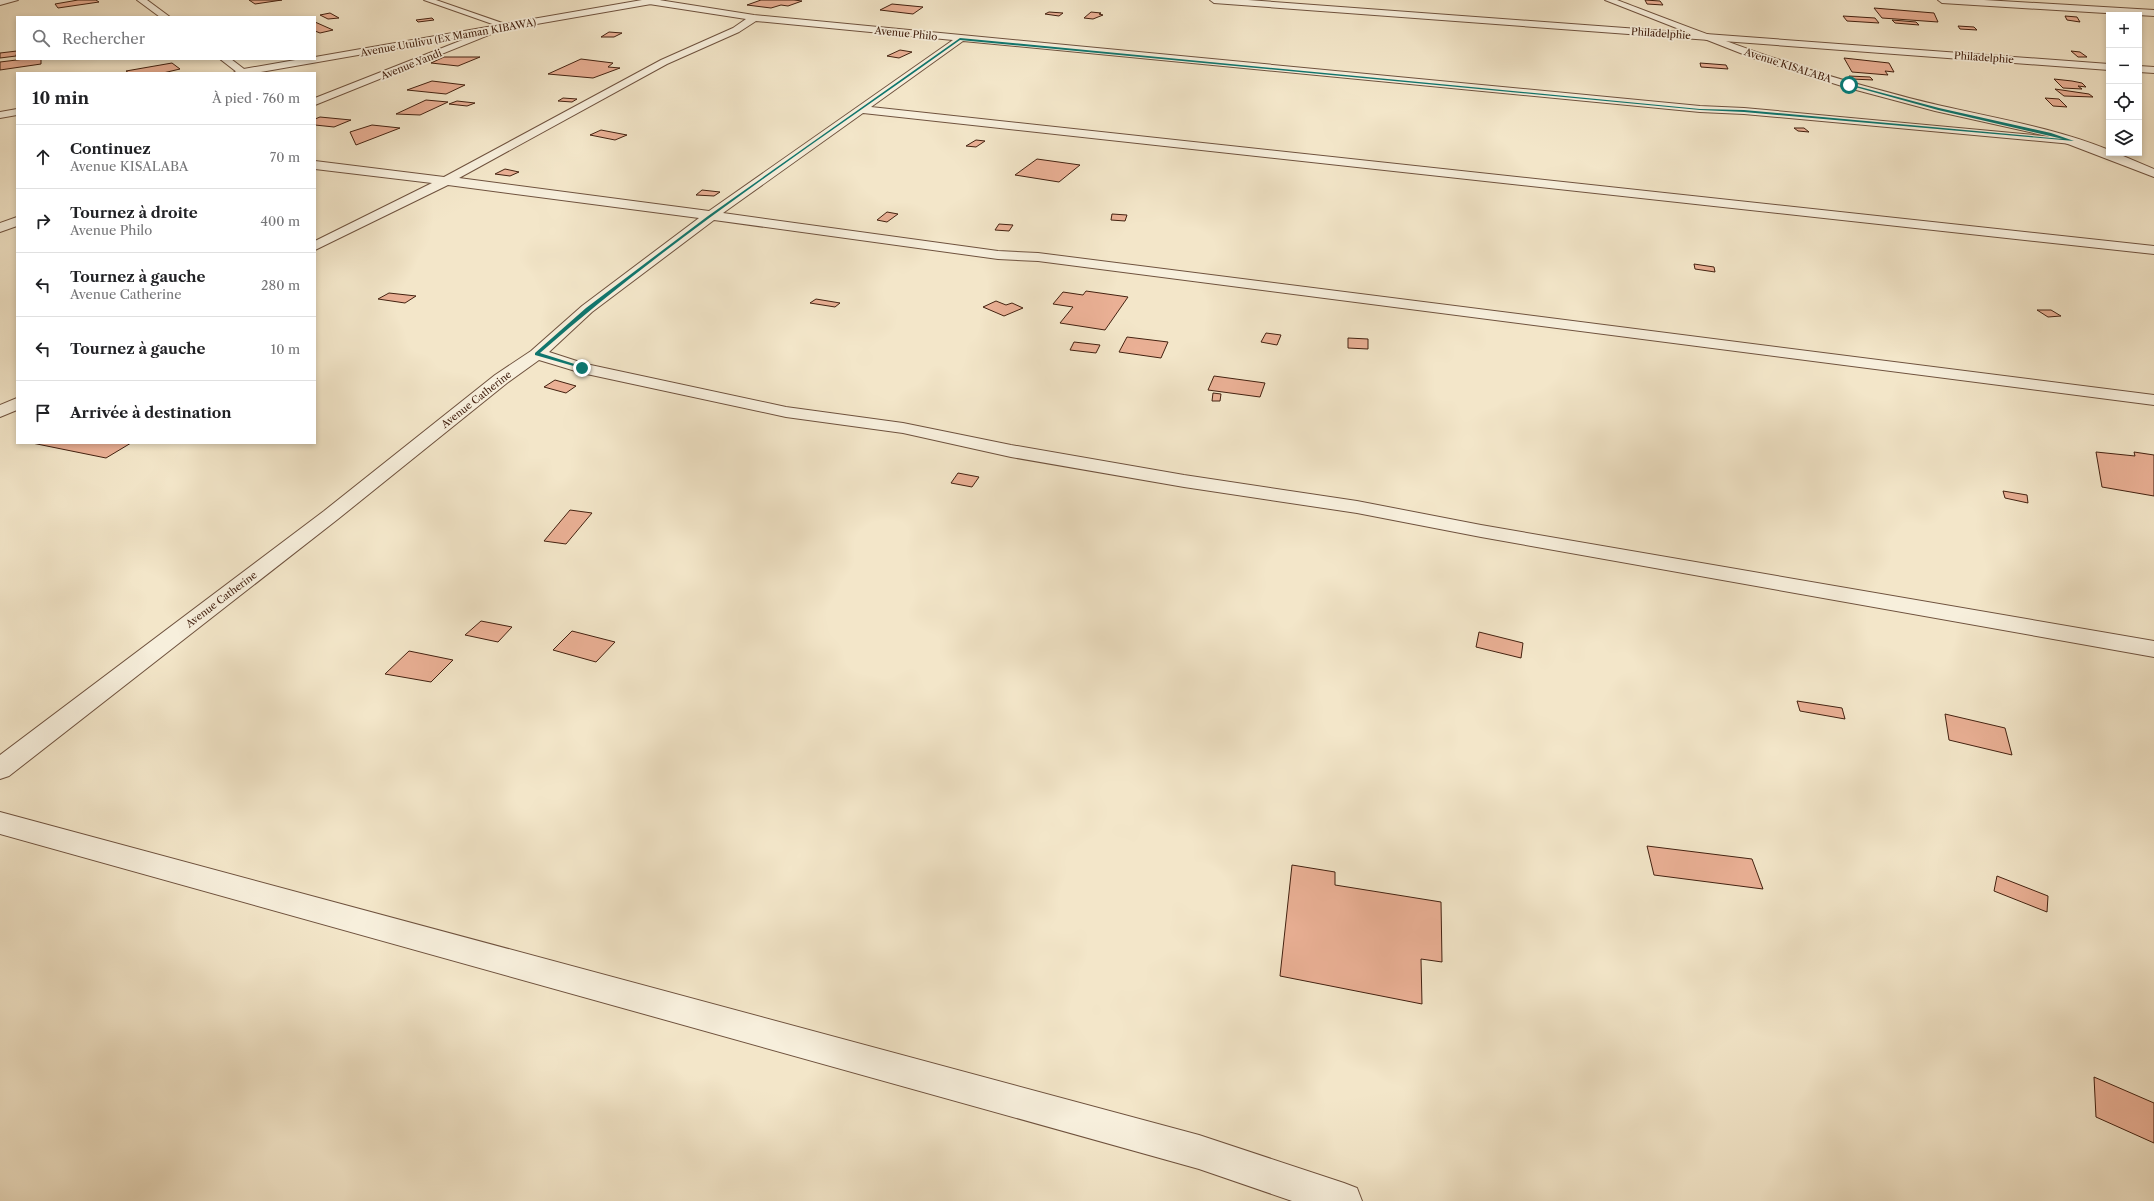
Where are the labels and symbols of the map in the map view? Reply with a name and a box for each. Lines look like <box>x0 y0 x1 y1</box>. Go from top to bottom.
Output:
street label: Avenue Utulivu (Ex Maman KIBAWA) <box>358 16 537 60</box>
street label: Avenue Philo <box>873 24 938 43</box>
street label: Philadelphie <box>1631 25 1692 42</box>
street label: Avenue KISALABA <box>1742 45 1834 86</box>
street label: Avenue Yandi <box>378 46 444 83</box>
street label: Philadelphie <box>1954 49 2015 66</box>
route start <box>1840 76 1858 94</box>
route end <box>573 359 591 377</box>
street label: Avenue Catherine <box>438 368 514 432</box>
street label: Avenue Catherine <box>182 568 260 631</box>

